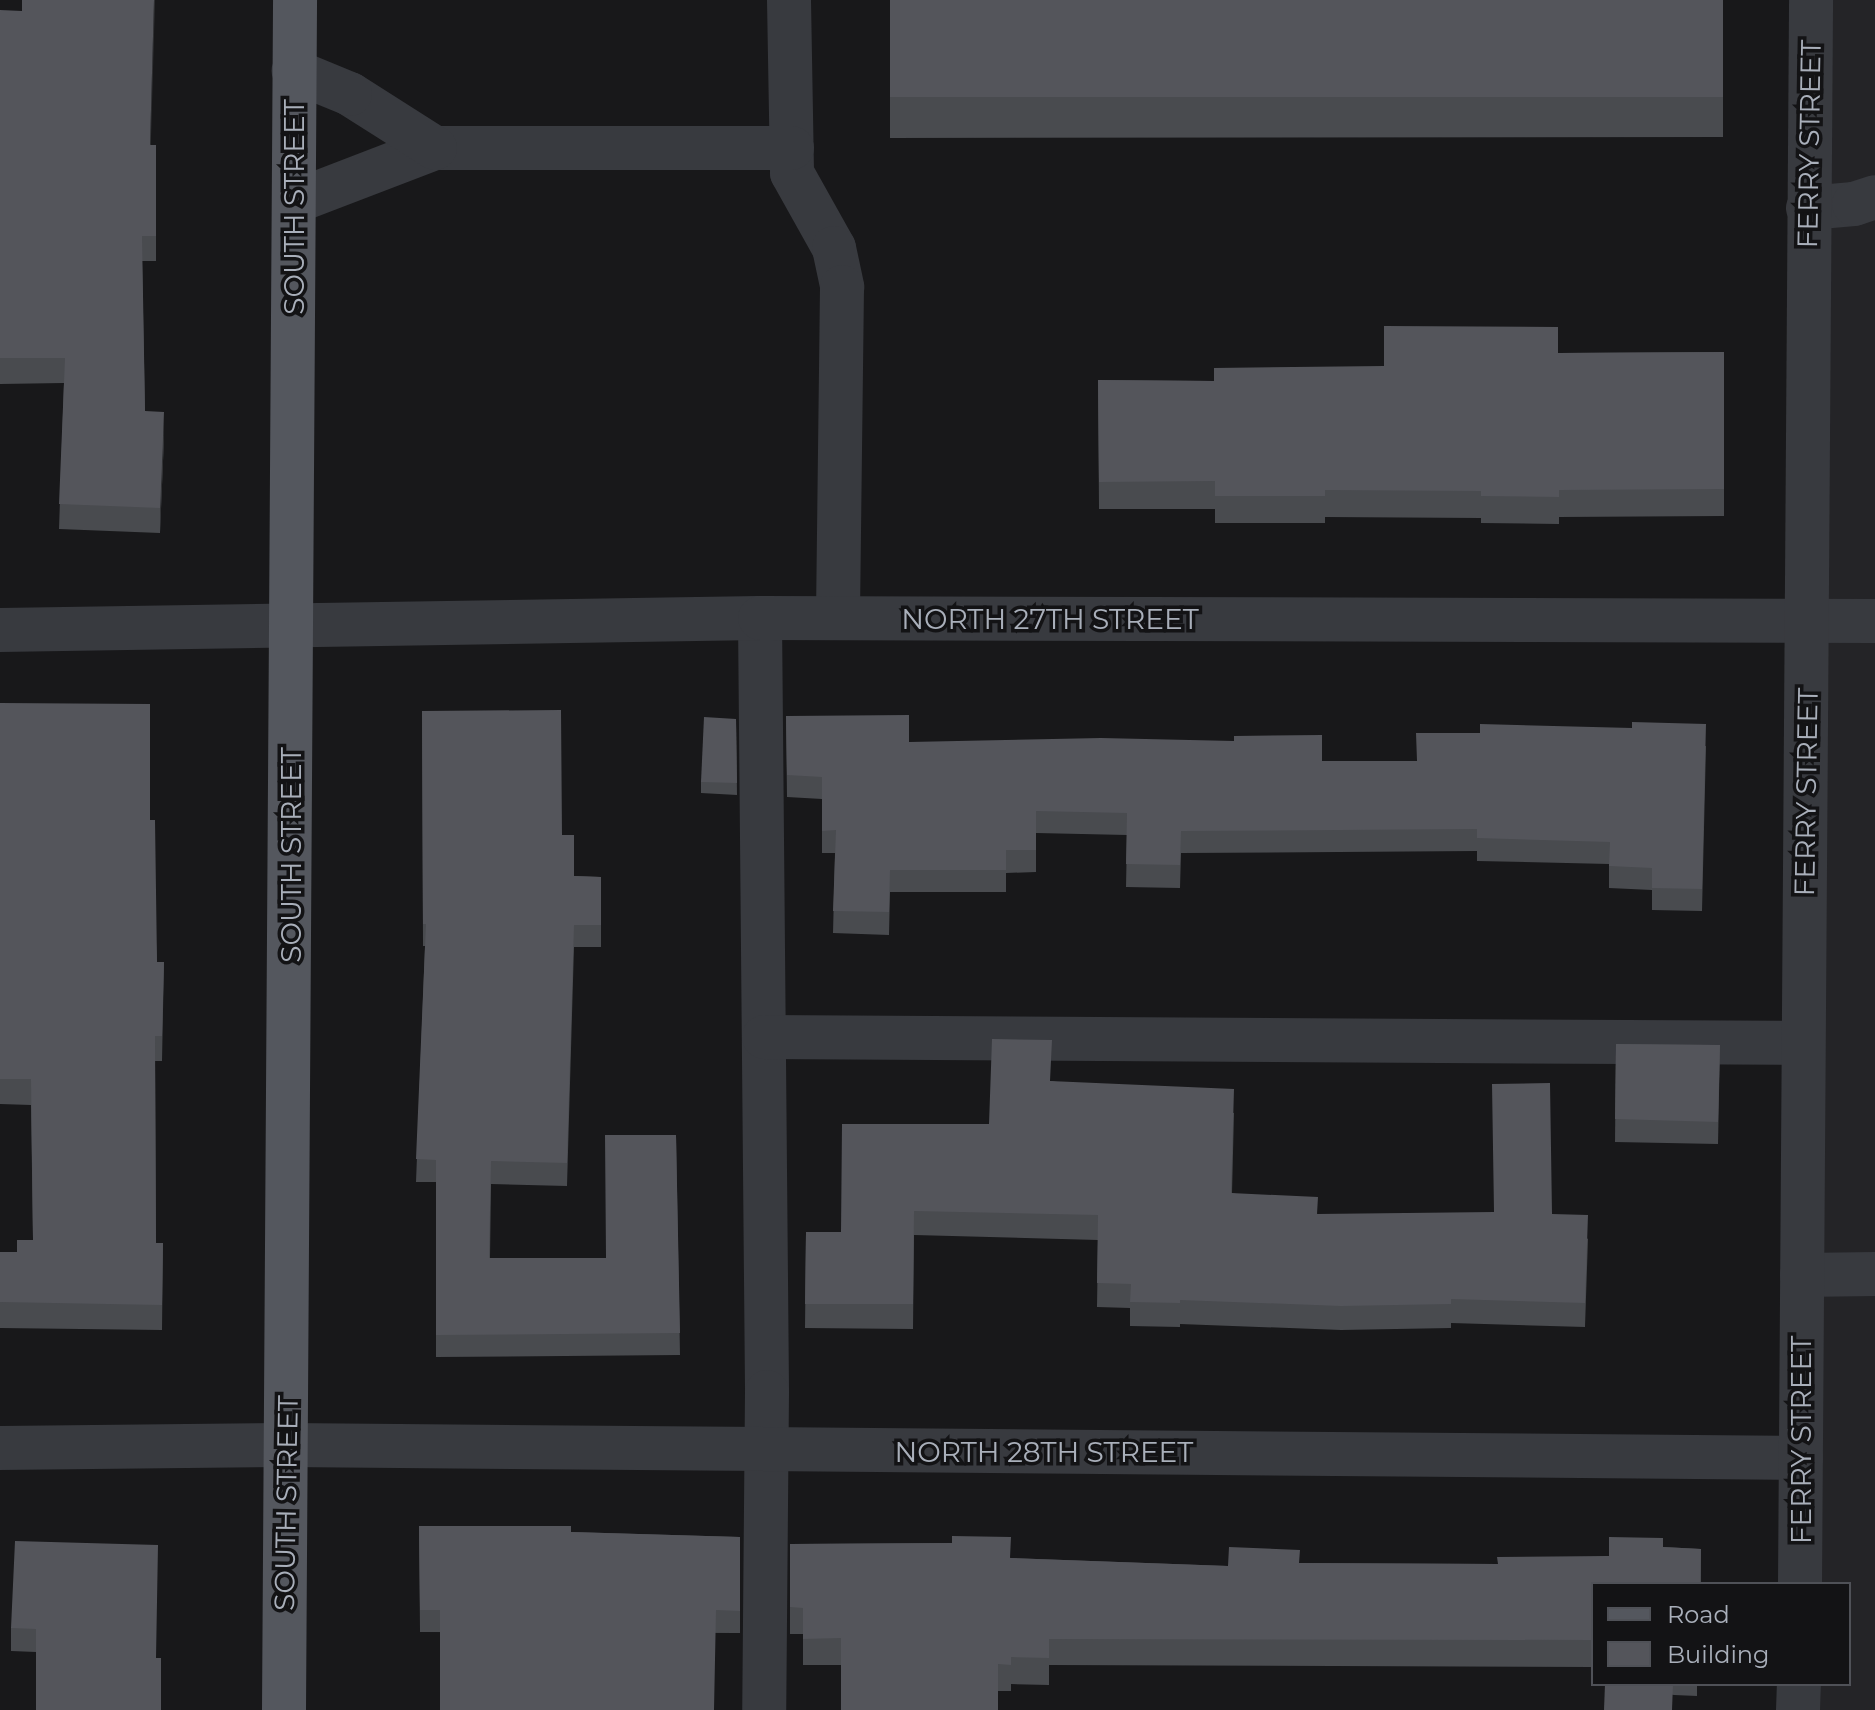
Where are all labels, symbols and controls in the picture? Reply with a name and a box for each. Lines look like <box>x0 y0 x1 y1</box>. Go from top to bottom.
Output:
street label: FERRY STREET <box>1790 39 1828 249</box>
street label: SOUTH STREET <box>277 99 311 315</box>
street label: NORTH 27TH STREET <box>901 602 1199 636</box>
street label: FERRY STREET <box>1787 687 1825 897</box>
street label: SOUTH STREET <box>274 747 308 963</box>
street label: FERRY STREET <box>1784 1336 1818 1544</box>
street label: SOUTH STREET <box>267 1395 305 1611</box>
street label: NORTH 28TH STREET <box>895 1435 1193 1469</box>
legend <box>1591 1582 1851 1686</box>
text: Road <box>1667 1600 1730 1629</box>
text: Building <box>1667 1640 1770 1669</box>

